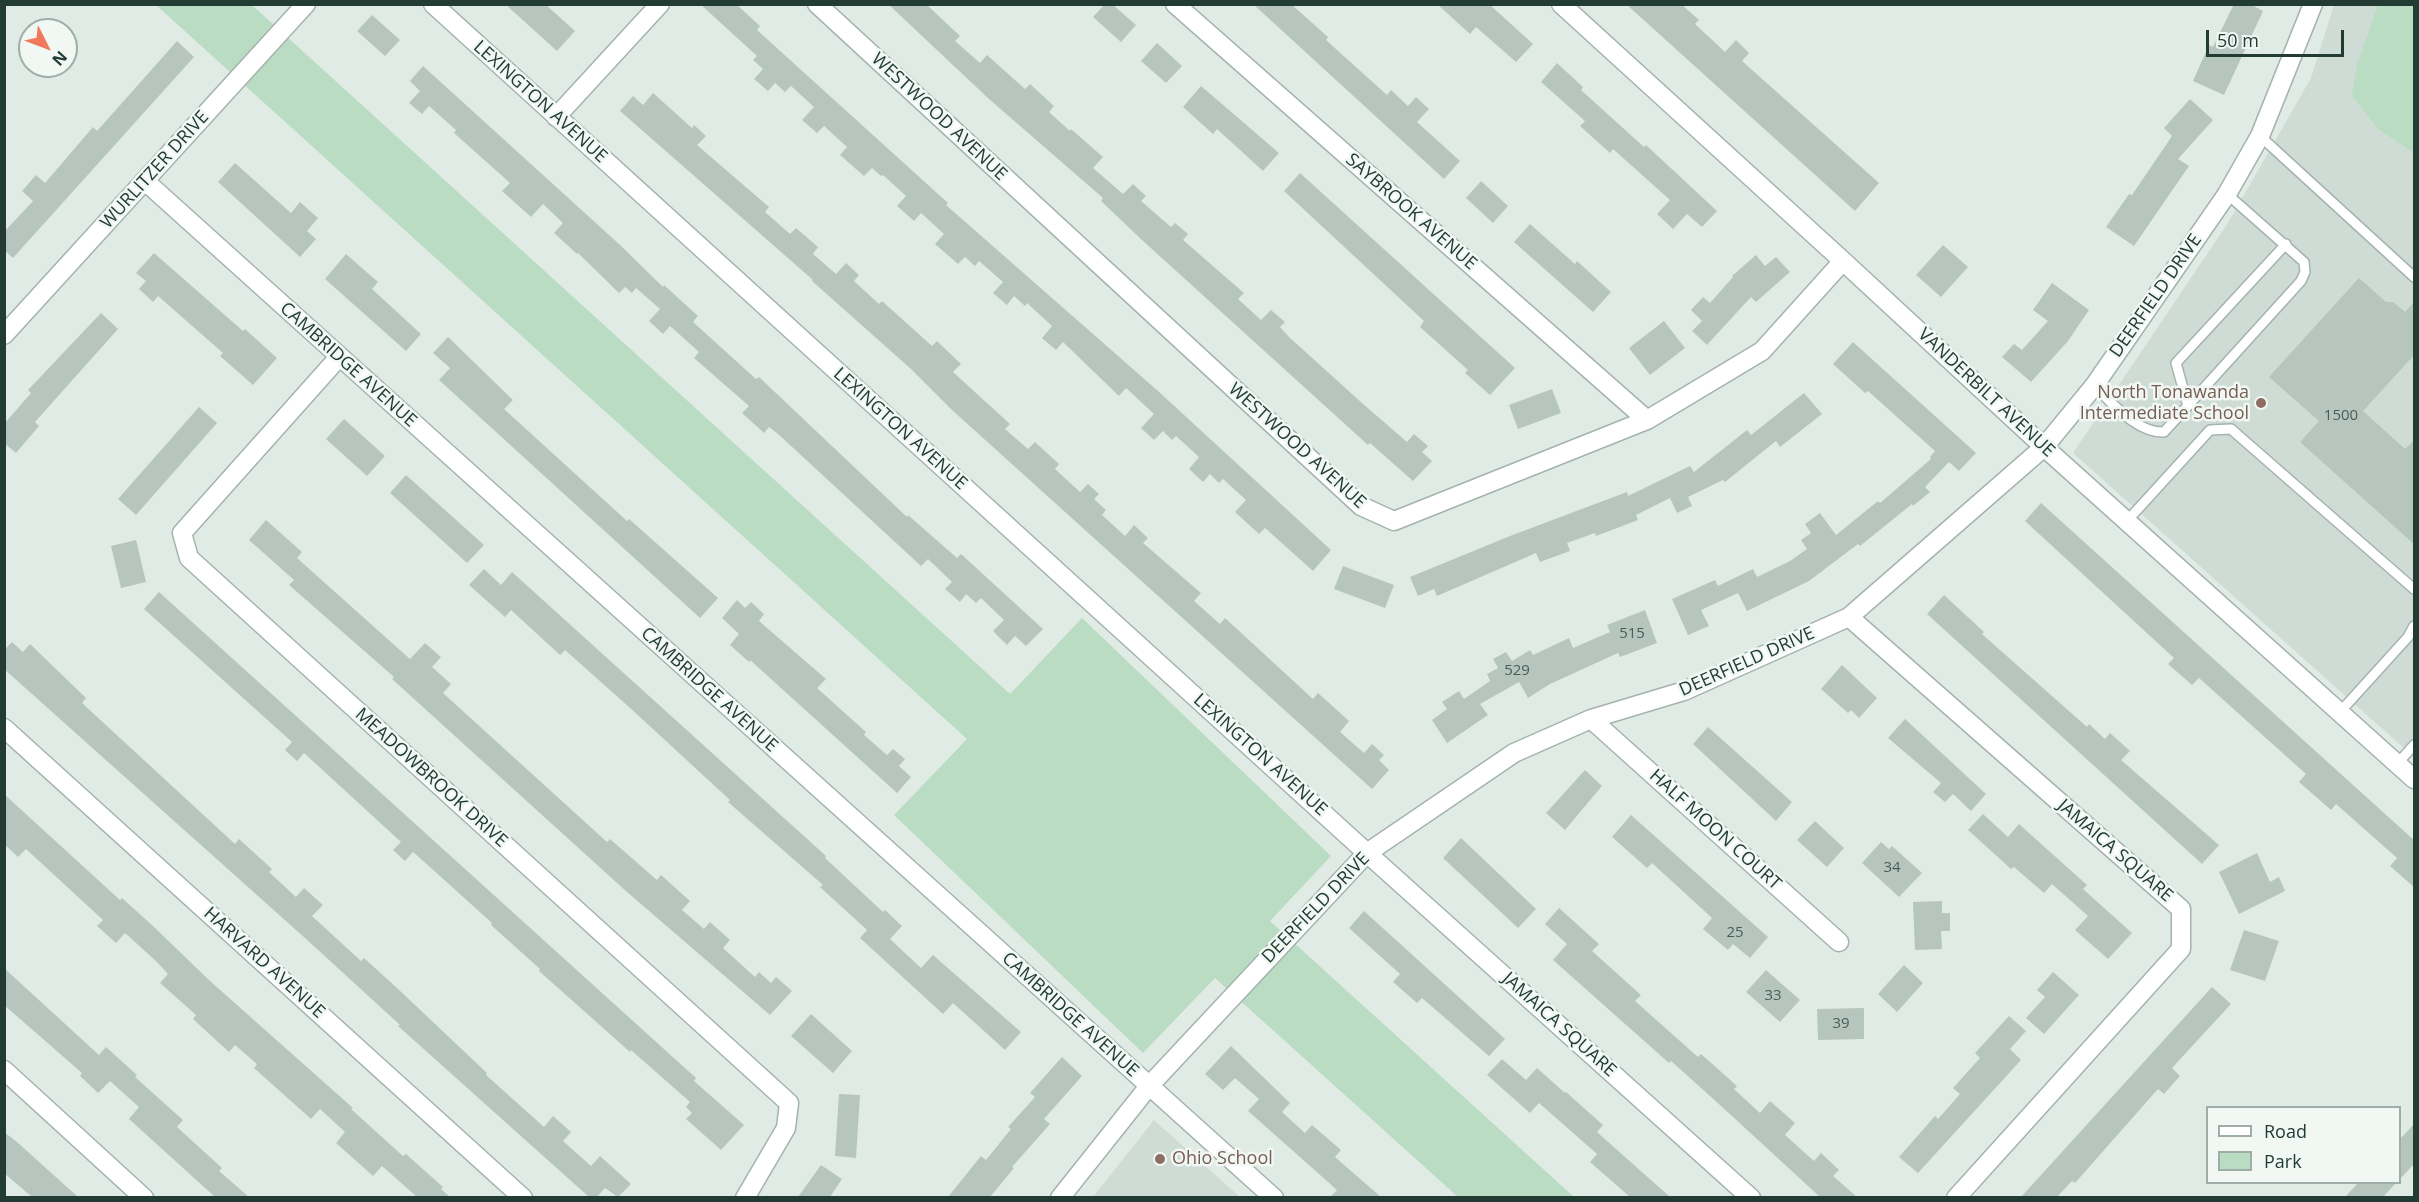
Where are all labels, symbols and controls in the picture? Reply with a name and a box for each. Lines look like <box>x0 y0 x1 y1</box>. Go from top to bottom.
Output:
north arrow <box>18 18 78 78</box>
scale bar <box>2209 18 2347 56</box>
text: 50 m <box>2217 28 2259 52</box>
street label: LEXINGTON AVENUE <box>469 36 611 168</box>
text: N <box>47 47 72 71</box>
street label: WESTWOOD AVENUE <box>867 49 1011 185</box>
street label: WURLITZER DRIVE <box>96 107 214 233</box>
street label: SAYBROOK AVENUE <box>1341 149 1481 275</box>
street label: DEERFIELD DRIVE <box>2105 230 2207 362</box>
street label: CAMBRIDGE AVENUE <box>275 298 421 432</box>
street label: VANDERBILT AVENUE <box>1913 324 2059 462</box>
street label: LEXINGTON AVENUE <box>829 363 971 495</box>
street label: WESTWOOD AVENUE <box>1224 379 1370 513</box>
place label: North Tonawanda Intermediate School <box>2080 382 2249 424</box>
marker: North Tonawanda Intermediate School <box>2254 396 2268 410</box>
house number: 1500 <box>2324 407 2358 425</box>
street label: CAMBRIDGE AVENUE <box>636 623 782 757</box>
street label: DEERFIELD DRIVE <box>1676 623 1818 701</box>
house number: 515 <box>1619 625 1645 643</box>
house number: 529 <box>1504 662 1530 680</box>
street label: LEXINGTON AVENUE <box>1189 689 1331 821</box>
street label: MEADOWBROOK DRIVE <box>350 704 512 852</box>
street label: HALF MOON COURT <box>1645 765 1785 895</box>
street label: JAMAICA SQUARE <box>2053 795 2177 907</box>
street label: DEERFIELD DRIVE <box>1258 848 1374 968</box>
house number: 34 <box>1883 859 1901 877</box>
street label: HARVARD AVENUE <box>199 903 329 1023</box>
house number: 25 <box>1726 924 1744 942</box>
street label: CAMBRIDGE AVENUE <box>997 948 1143 1082</box>
street label: JAMAICA SQUARE <box>1498 968 1620 1082</box>
house number: 33 <box>1764 987 1782 1005</box>
house number: 39 <box>1832 1015 1850 1033</box>
legend <box>2206 1106 2401 1184</box>
text: Road <box>2264 1119 2307 1143</box>
place label: Ohio School <box>1172 1148 1273 1170</box>
text: Park <box>2264 1149 2302 1173</box>
marker: Ohio School <box>1153 1152 1167 1166</box>

